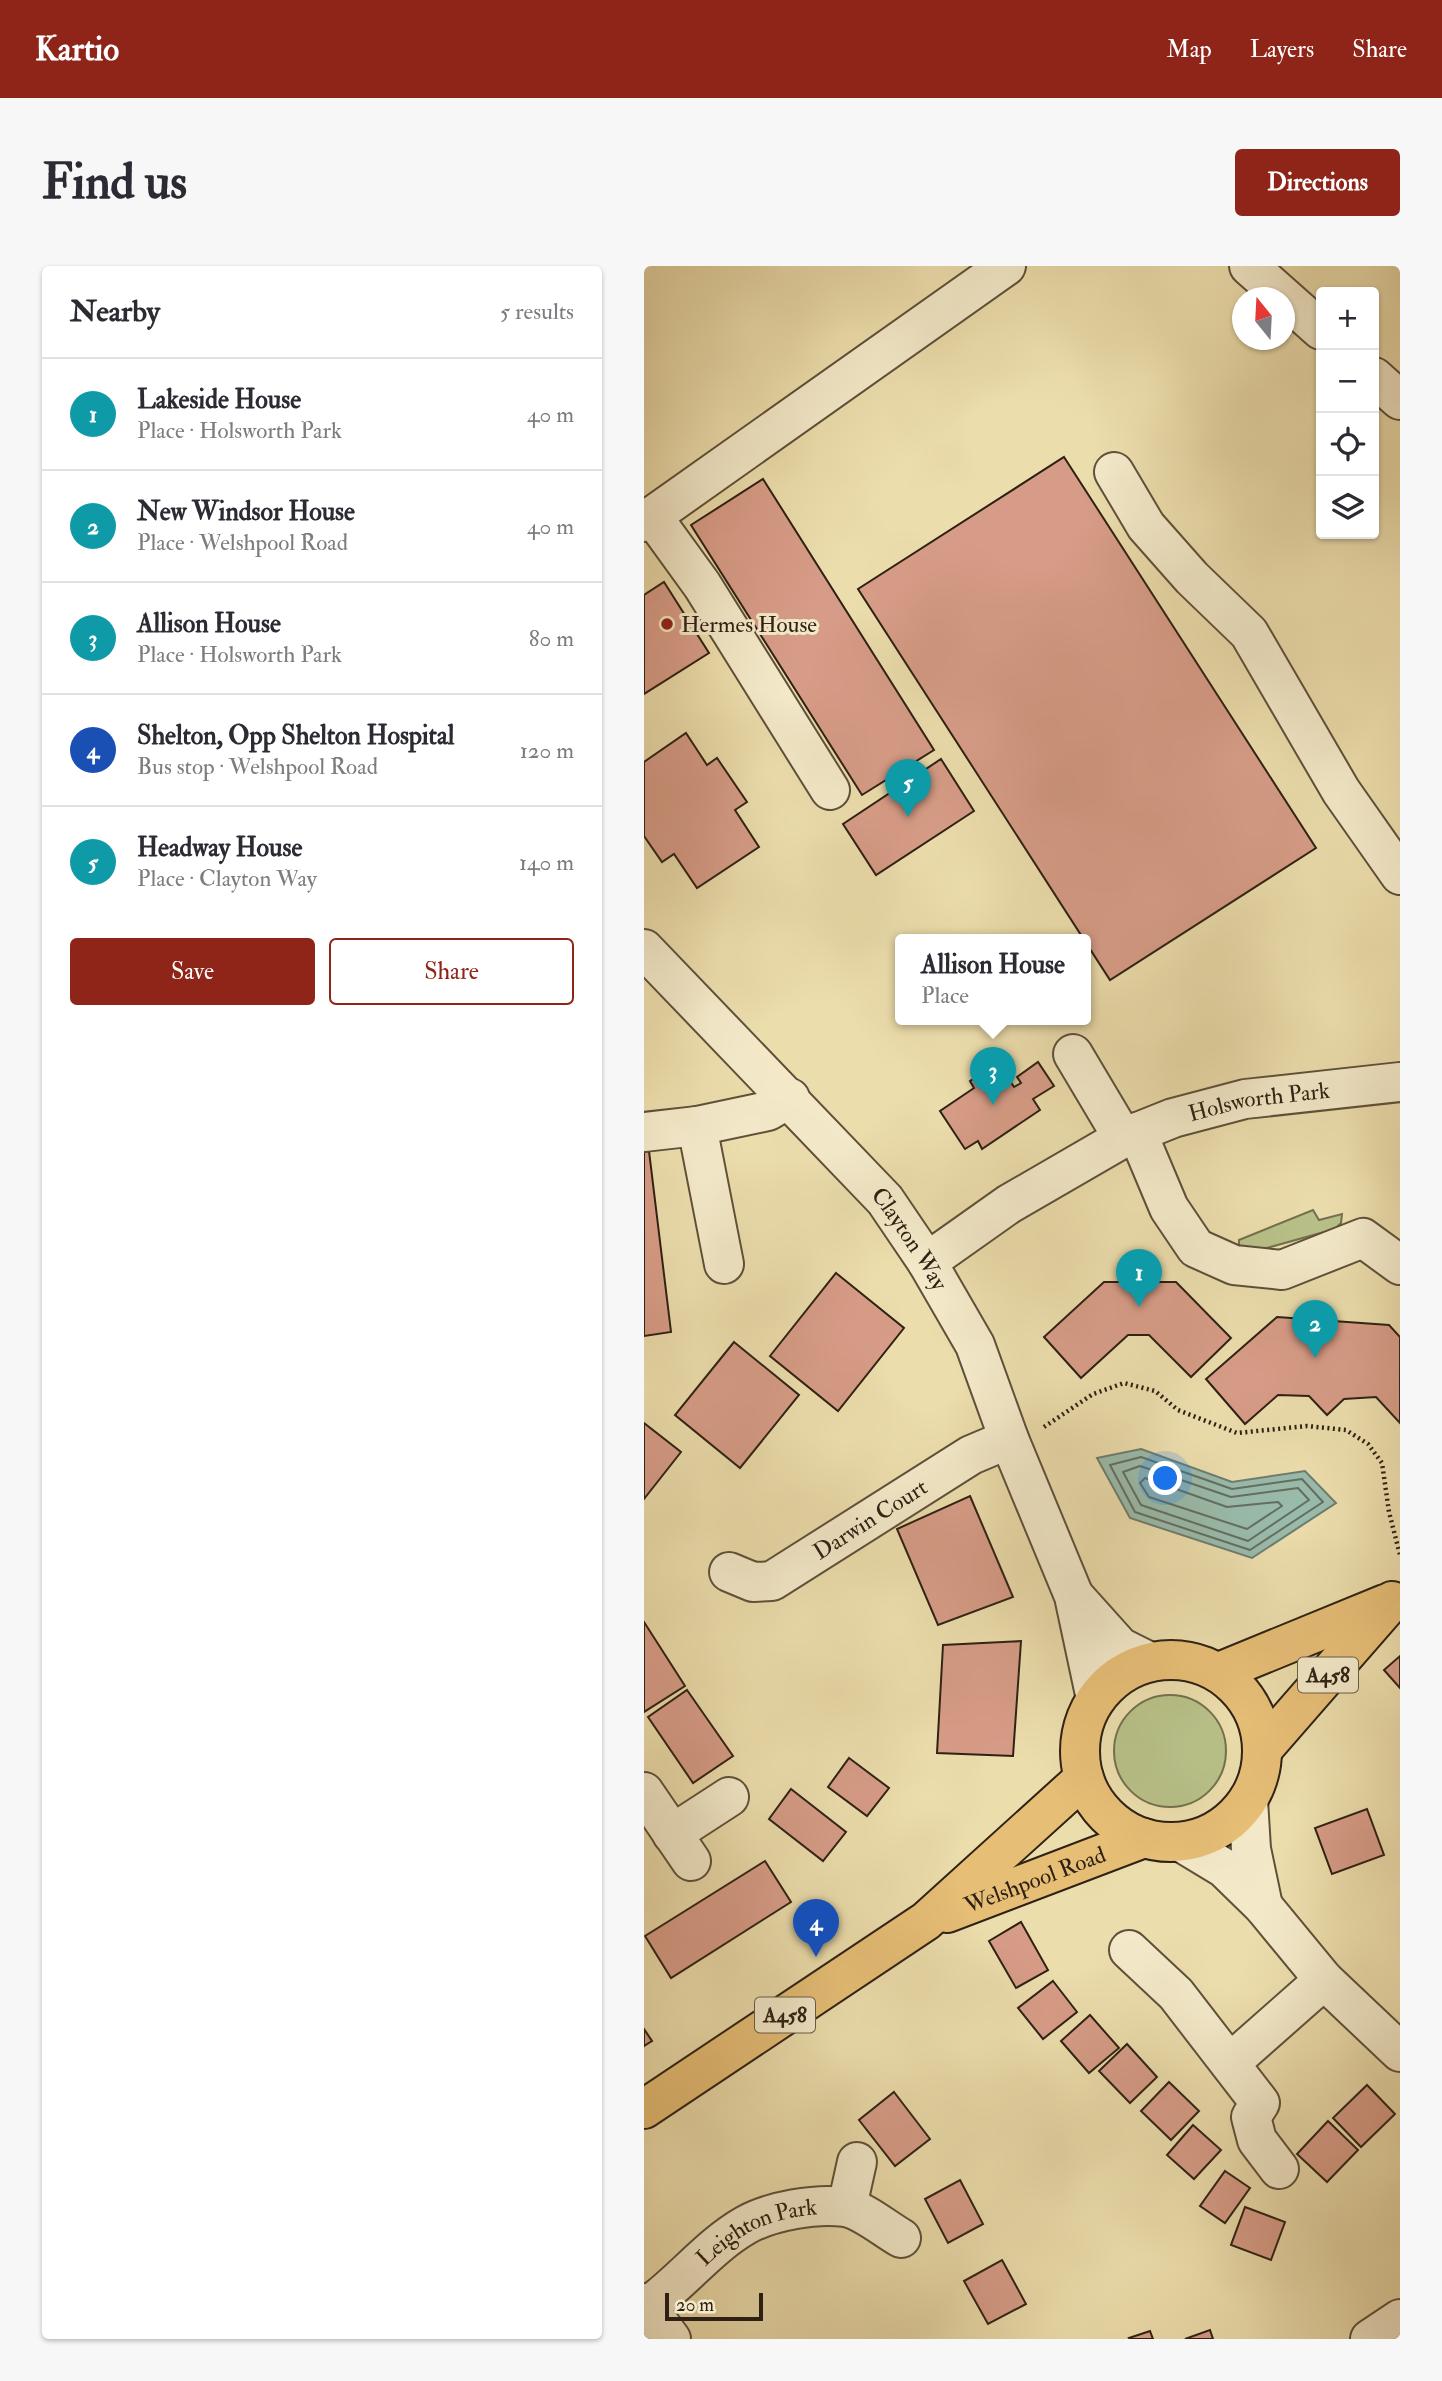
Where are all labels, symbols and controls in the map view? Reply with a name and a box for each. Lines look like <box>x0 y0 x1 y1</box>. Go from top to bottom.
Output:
text: Kartio <box>35 29 119 70</box>
text: Map <box>1167 34 1212 65</box>
text: Layers <box>1250 34 1314 65</box>
text: Share <box>1352 34 1407 65</box>
button: Directions <box>1235 149 1400 216</box>
text: Find us <box>42 152 187 213</box>
north arrow <box>1232 287 1295 350</box>
map controls <box>1316 287 1379 539</box>
button: + <box>1316 287 1379 350</box>
text: Nearby <box>70 293 160 330</box>
text: 5 results <box>500 297 574 326</box>
button: − <box>1316 350 1379 413</box>
text: Lakeside House <box>137 384 301 416</box>
text: 1 <box>89 400 97 429</box>
text: 40 m <box>527 400 574 429</box>
button: locate <box>1316 413 1379 476</box>
text: Place · Holsworth Park <box>137 416 342 445</box>
button: layers <box>1316 476 1379 539</box>
text: New Windsor House <box>137 496 355 528</box>
text: 2 <box>87 512 99 541</box>
text: 40 m <box>527 512 574 541</box>
text: Place · Welshpool Road <box>137 528 348 557</box>
text: Allison House <box>137 608 281 640</box>
place label: Hermes House <box>681 610 817 639</box>
marker: Hermes House <box>659 616 675 632</box>
text: 3 <box>89 624 97 653</box>
text: 80 m <box>529 624 574 653</box>
text: Place · Holsworth Park <box>137 640 342 669</box>
text: Shelton, Opp Shelton Hospital <box>137 720 454 752</box>
text: 4 <box>87 736 99 765</box>
text: 120 m <box>520 736 574 765</box>
text: Bus stop · Welshpool Road <box>137 752 378 781</box>
pin: 5 <box>885 759 931 817</box>
text: Headway House <box>137 832 302 864</box>
text: 5 <box>88 848 98 877</box>
text: 140 m <box>519 848 574 877</box>
text: Place · Clayton Way <box>137 864 317 893</box>
popup <box>895 934 1091 1025</box>
button: Save <box>70 938 315 1005</box>
button: Share <box>329 938 574 1005</box>
text: Allison House <box>921 949 1065 981</box>
text: Place <box>921 981 969 1010</box>
pin: 3 <box>970 1047 1016 1105</box>
street label: Holsworth Park <box>1185 1075 1331 1128</box>
street label: Clayton Way <box>866 1181 955 1296</box>
pin: 1 <box>1116 1249 1162 1307</box>
pin: 2 <box>1292 1300 1338 1358</box>
your location <box>1148 1461 1182 1495</box>
street label: Darwin Court <box>807 1472 933 1566</box>
road number: A458 <box>1298 1658 1358 1692</box>
street label: Welshpool Road <box>959 1839 1110 1920</box>
pin: 4 <box>793 1899 839 1957</box>
road number: A458 <box>755 1998 815 2032</box>
street label: Leighton Park <box>690 2192 818 2272</box>
scale bar <box>665 2290 763 2322</box>
text: 20 m <box>676 2293 714 2317</box>

